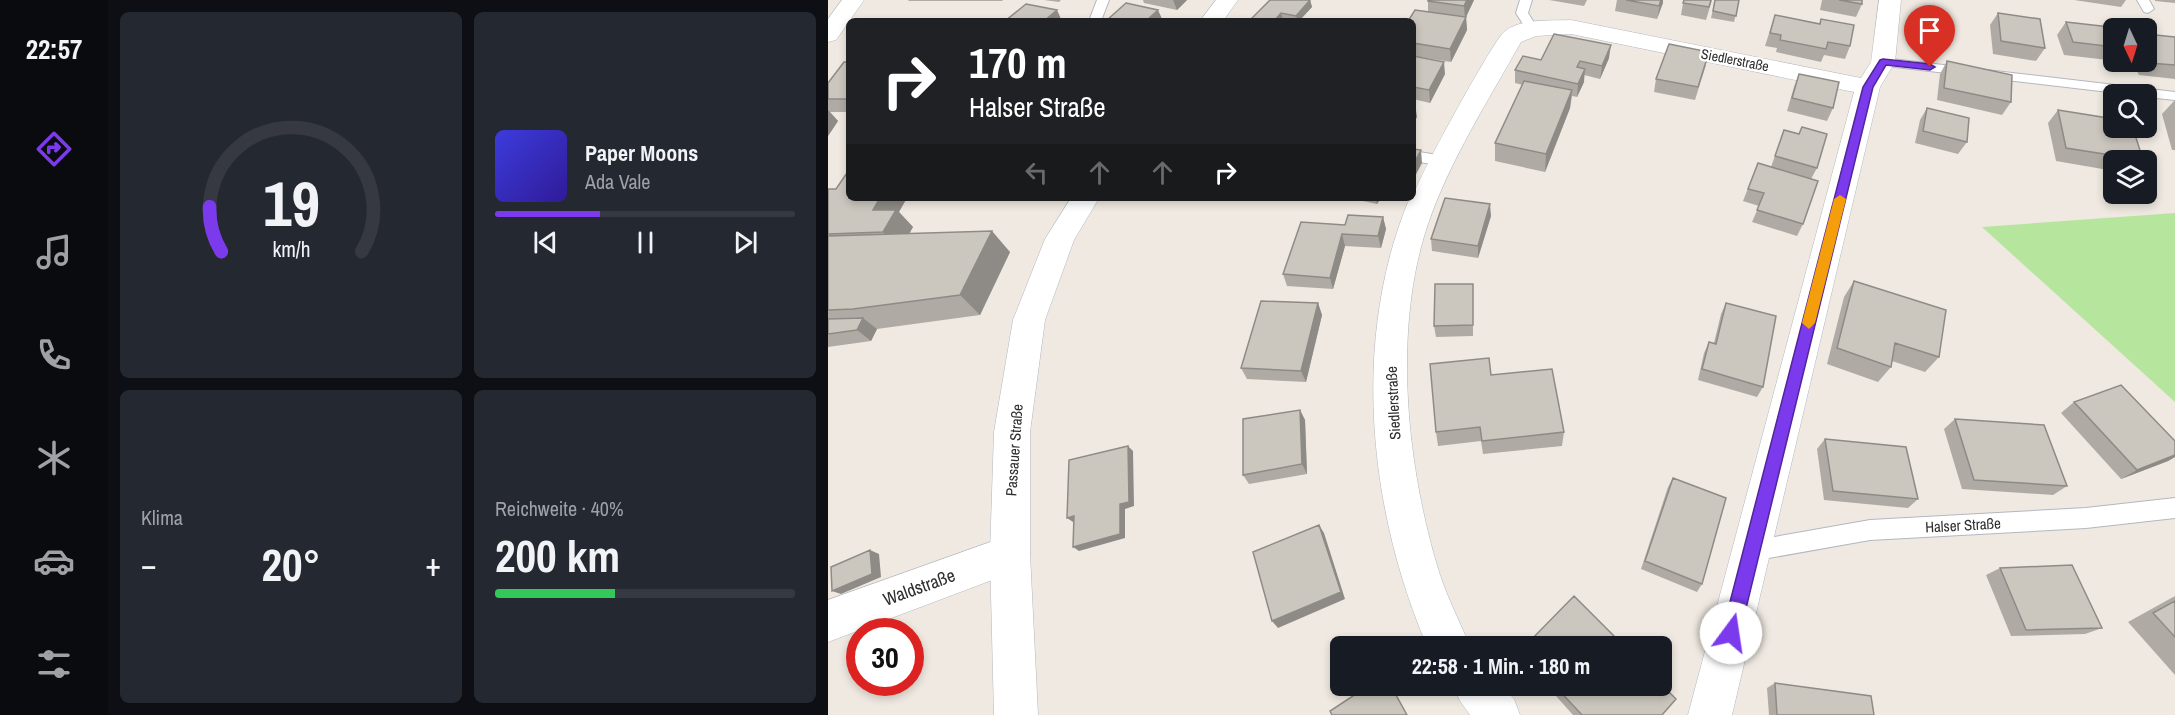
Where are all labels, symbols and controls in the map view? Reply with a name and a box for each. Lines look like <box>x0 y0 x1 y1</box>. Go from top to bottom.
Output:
pin <box>1904 5 1955 67</box>
icon: arrive <box>1913 14 1946 47</box>
north arrow <box>2103 18 2157 72</box>
map controls <box>2103 18 2157 204</box>
text: 22:57 <box>26 31 82 67</box>
text: 170 m <box>969 35 1067 91</box>
icon: right <box>870 42 948 120</box>
street label: Siedlerstraße <box>1699 45 1771 75</box>
button: search <box>2103 84 2157 138</box>
text: Halser Straße <box>969 89 1106 125</box>
icon: directions <box>33 128 75 170</box>
text: Paper Moons <box>585 138 698 168</box>
button: layers <box>2103 150 2157 204</box>
icon: left <box>1020 156 1053 189</box>
icon: ahead <box>1083 156 1116 189</box>
icon: ahead <box>1146 156 1179 189</box>
icon: right <box>1209 156 1242 189</box>
text: 19 <box>263 161 319 245</box>
text: Ada Vale <box>585 168 650 195</box>
icon: previous <box>529 226 562 259</box>
icon: pause <box>629 226 662 259</box>
icon: next <box>729 226 762 259</box>
icon: music <box>33 231 75 273</box>
text: km/h <box>272 235 310 264</box>
icon: phone <box>33 334 75 376</box>
street label: Siedlerstraße <box>1381 365 1405 440</box>
street label: Passauer Straße <box>1000 403 1028 497</box>
icon: climate <box>33 437 75 479</box>
text: Reichweite · 40% <box>495 495 624 522</box>
text: Klima <box>141 504 183 531</box>
street label: Halser Straße <box>1925 513 2002 537</box>
text: 200 km <box>495 525 620 586</box>
text: 20° <box>261 534 321 595</box>
icon: car <box>33 540 75 582</box>
text: − <box>141 542 157 586</box>
text: + <box>425 542 441 586</box>
street label: Waldstraße <box>880 562 958 612</box>
position arrow <box>1699 601 1763 665</box>
speed limit sign: 30 <box>846 618 924 696</box>
icon: filters <box>33 643 75 685</box>
text: 22:58 · 1 Min. · 180 m <box>1412 651 1590 681</box>

